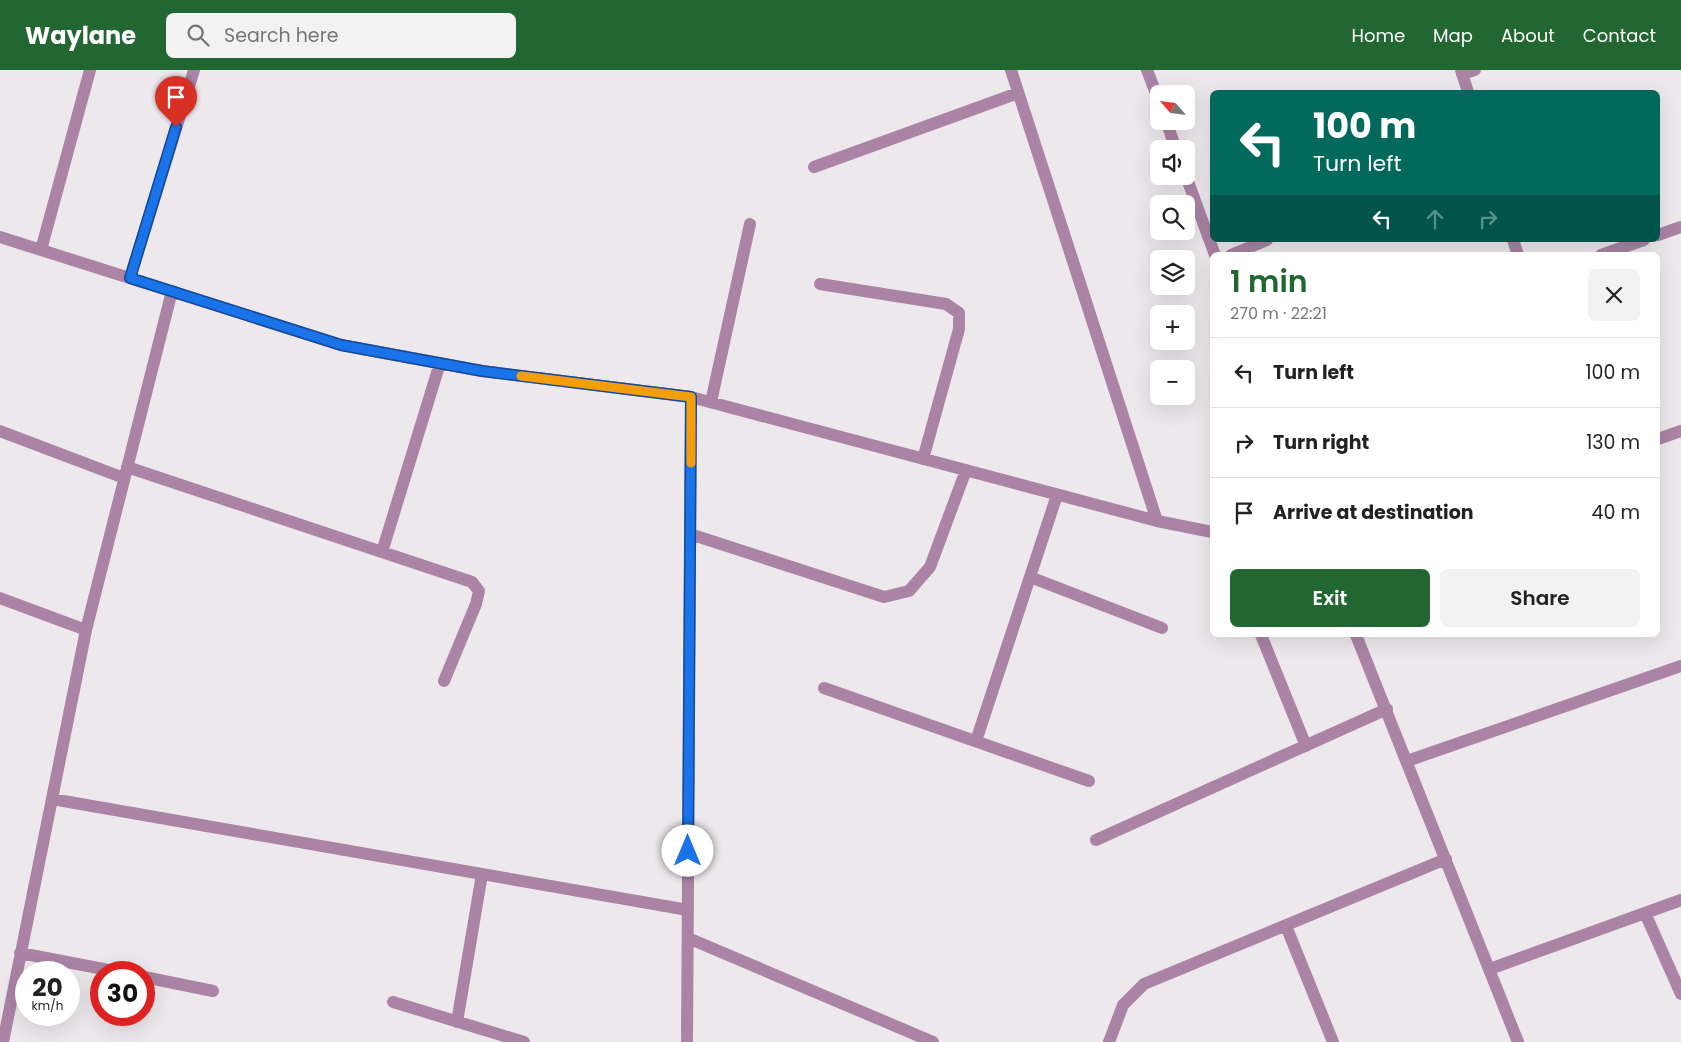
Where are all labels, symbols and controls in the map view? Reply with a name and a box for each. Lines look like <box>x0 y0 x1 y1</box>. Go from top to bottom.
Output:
search box <box>166 13 516 58</box>
text: Waylane <box>25 19 136 52</box>
icon: search <box>184 21 212 49</box>
text: Search here <box>224 22 339 49</box>
text: Home <box>1351 23 1405 48</box>
text: Map <box>1433 23 1473 48</box>
text: About <box>1501 23 1555 48</box>
text: Contact <box>1583 23 1656 48</box>
pin <box>155 76 197 127</box>
icon: arrive <box>162 83 190 111</box>
north arrow <box>1150 85 1195 130</box>
map controls <box>1150 85 1195 405</box>
text: 100 m <box>1313 101 1416 150</box>
icon: left <box>1230 110 1295 175</box>
button: sound <box>1150 140 1195 185</box>
text: Turn left <box>1313 148 1401 179</box>
button: search <box>1150 195 1195 240</box>
icon: left <box>1368 205 1396 233</box>
icon: ahead <box>1421 205 1449 233</box>
icon: right <box>1474 205 1502 233</box>
button: layers <box>1150 250 1195 295</box>
text: 1 min <box>1230 260 1308 303</box>
button: close <box>1588 269 1640 321</box>
text: 270 m · 22:21 <box>1230 302 1327 325</box>
button: + <box>1150 305 1195 350</box>
icon: left <box>1230 359 1258 387</box>
text: Turn left <box>1273 359 1354 386</box>
text: 100 m <box>1585 359 1640 386</box>
button: − <box>1150 360 1195 405</box>
icon: right <box>1230 429 1258 457</box>
text: Turn right <box>1273 429 1369 456</box>
text: 130 m <box>1586 429 1640 456</box>
icon: arrive <box>1230 499 1258 527</box>
text: Arrive at destination <box>1273 499 1474 526</box>
text: 40 m <box>1591 499 1640 526</box>
button: Exit <box>1230 569 1430 627</box>
button: Share <box>1440 569 1640 627</box>
position arrow <box>661 824 713 876</box>
speed limit sign: 30 <box>90 961 155 1026</box>
text: 20 <box>32 970 63 1005</box>
text: km/h <box>32 997 63 1014</box>

